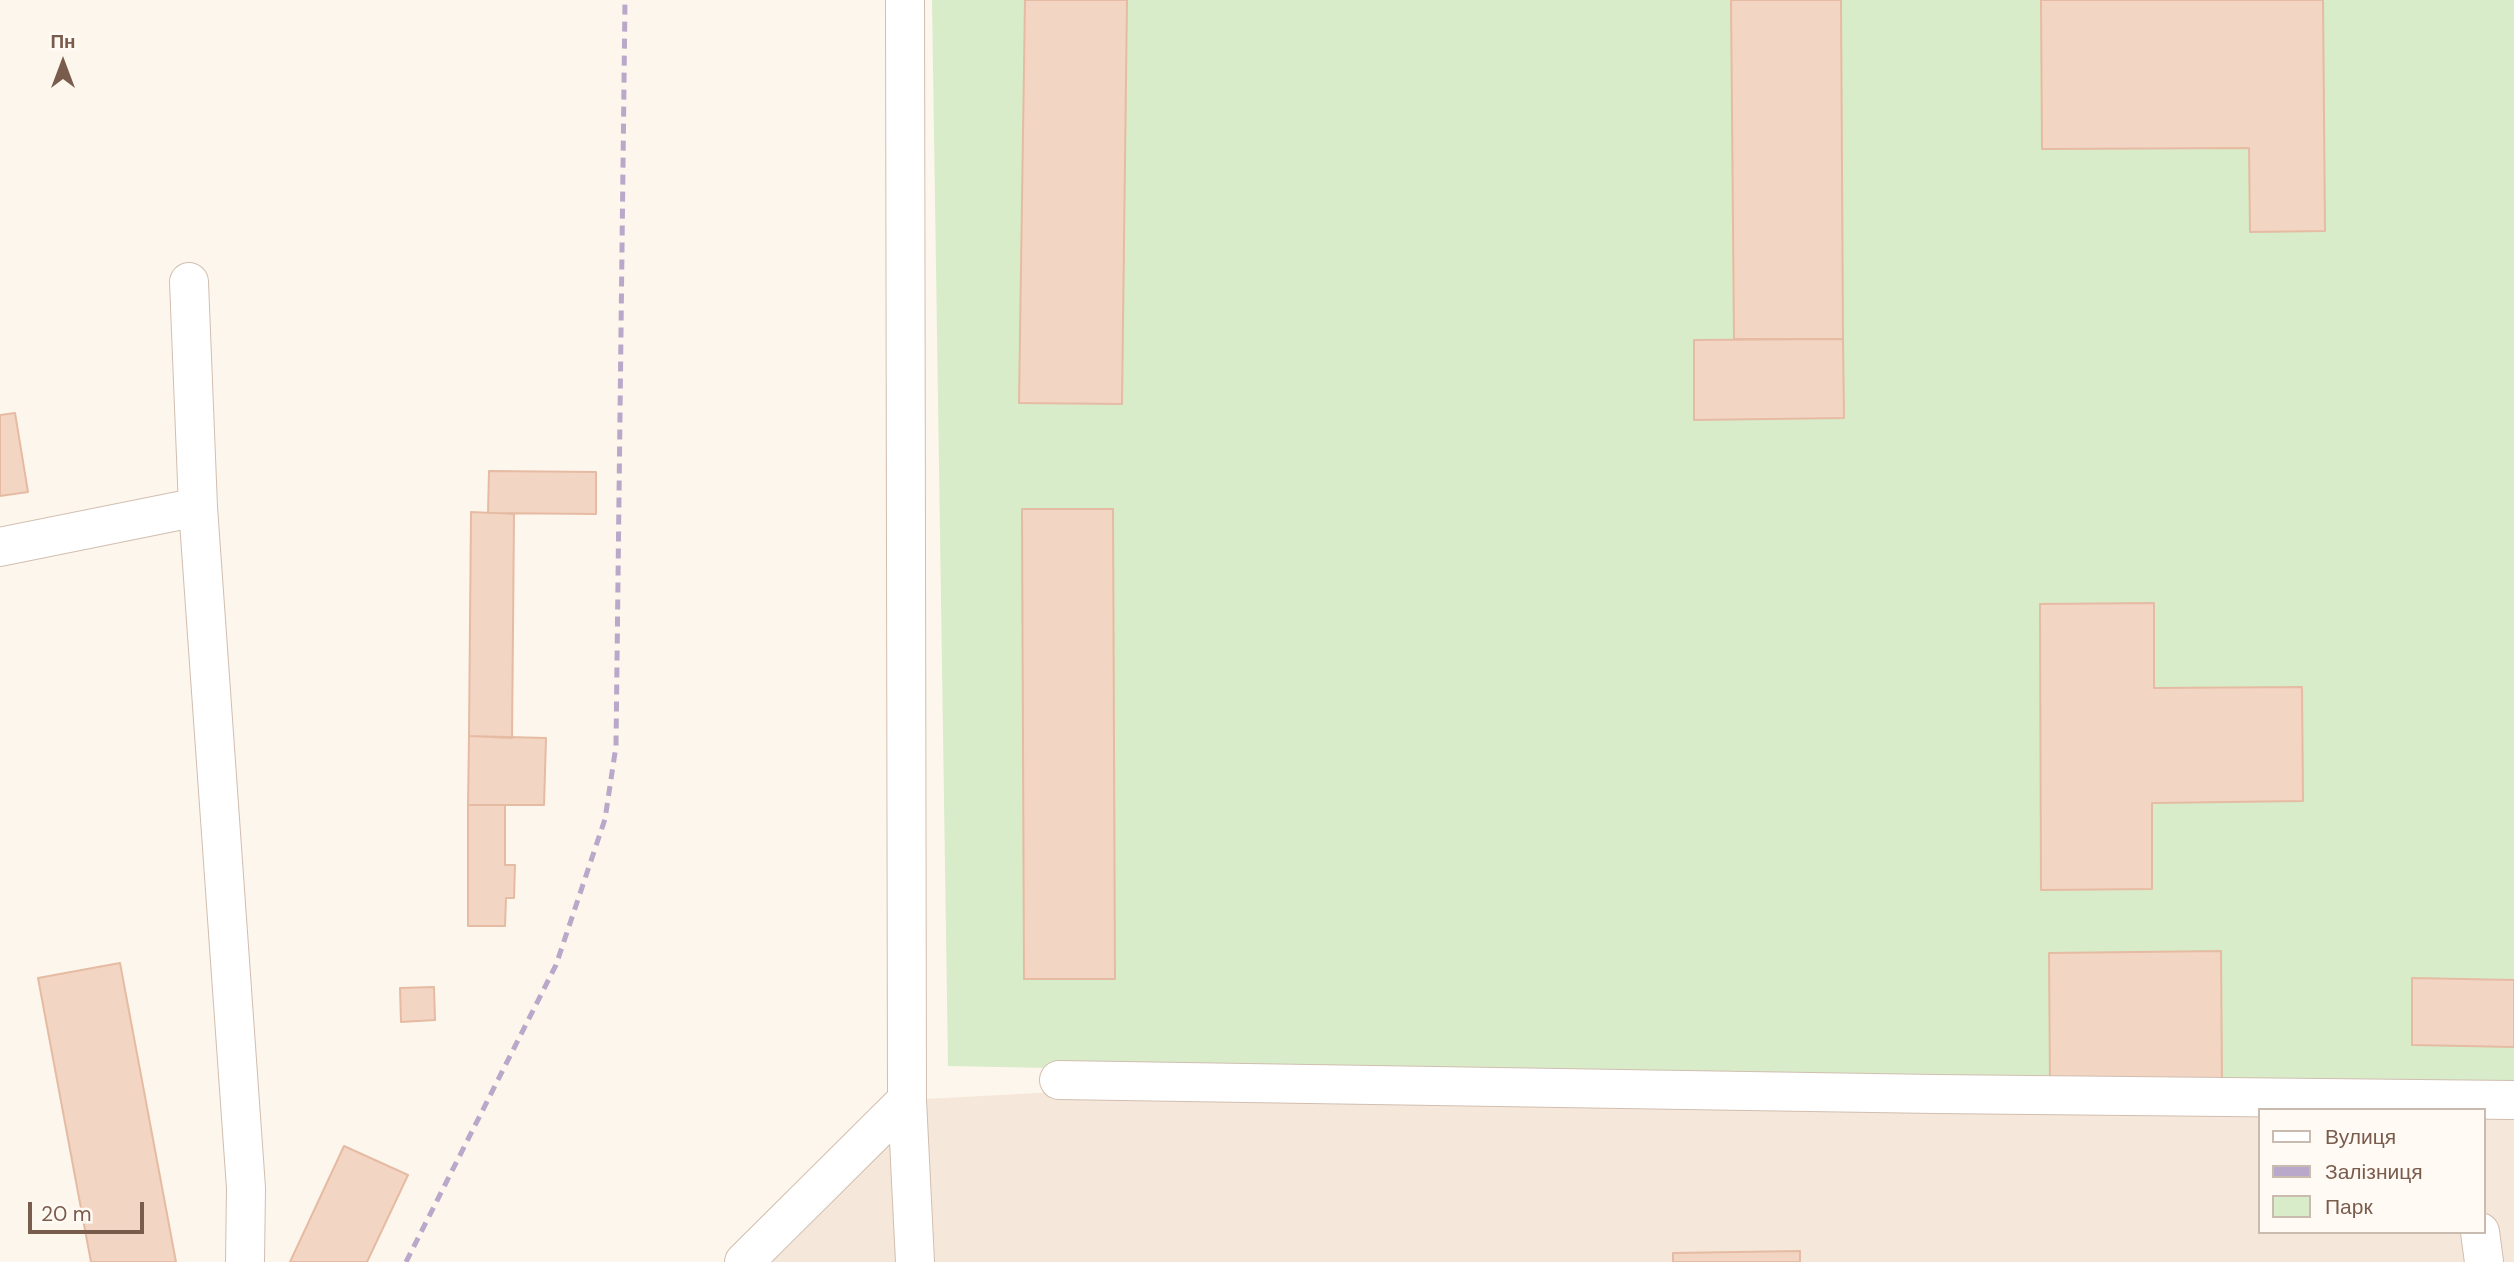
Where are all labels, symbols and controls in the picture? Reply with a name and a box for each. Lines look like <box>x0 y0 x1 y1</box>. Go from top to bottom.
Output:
north arrow <box>28 28 98 98</box>
text: Пн <box>50 29 76 54</box>
legend <box>2258 1108 2486 1234</box>
text: Вулиця <box>2325 1123 2396 1151</box>
text: Залізниця <box>2325 1158 2423 1186</box>
scale bar <box>32 1188 147 1232</box>
text: Парк <box>2325 1193 2373 1221</box>
text: 20 m <box>41 1200 92 1228</box>

